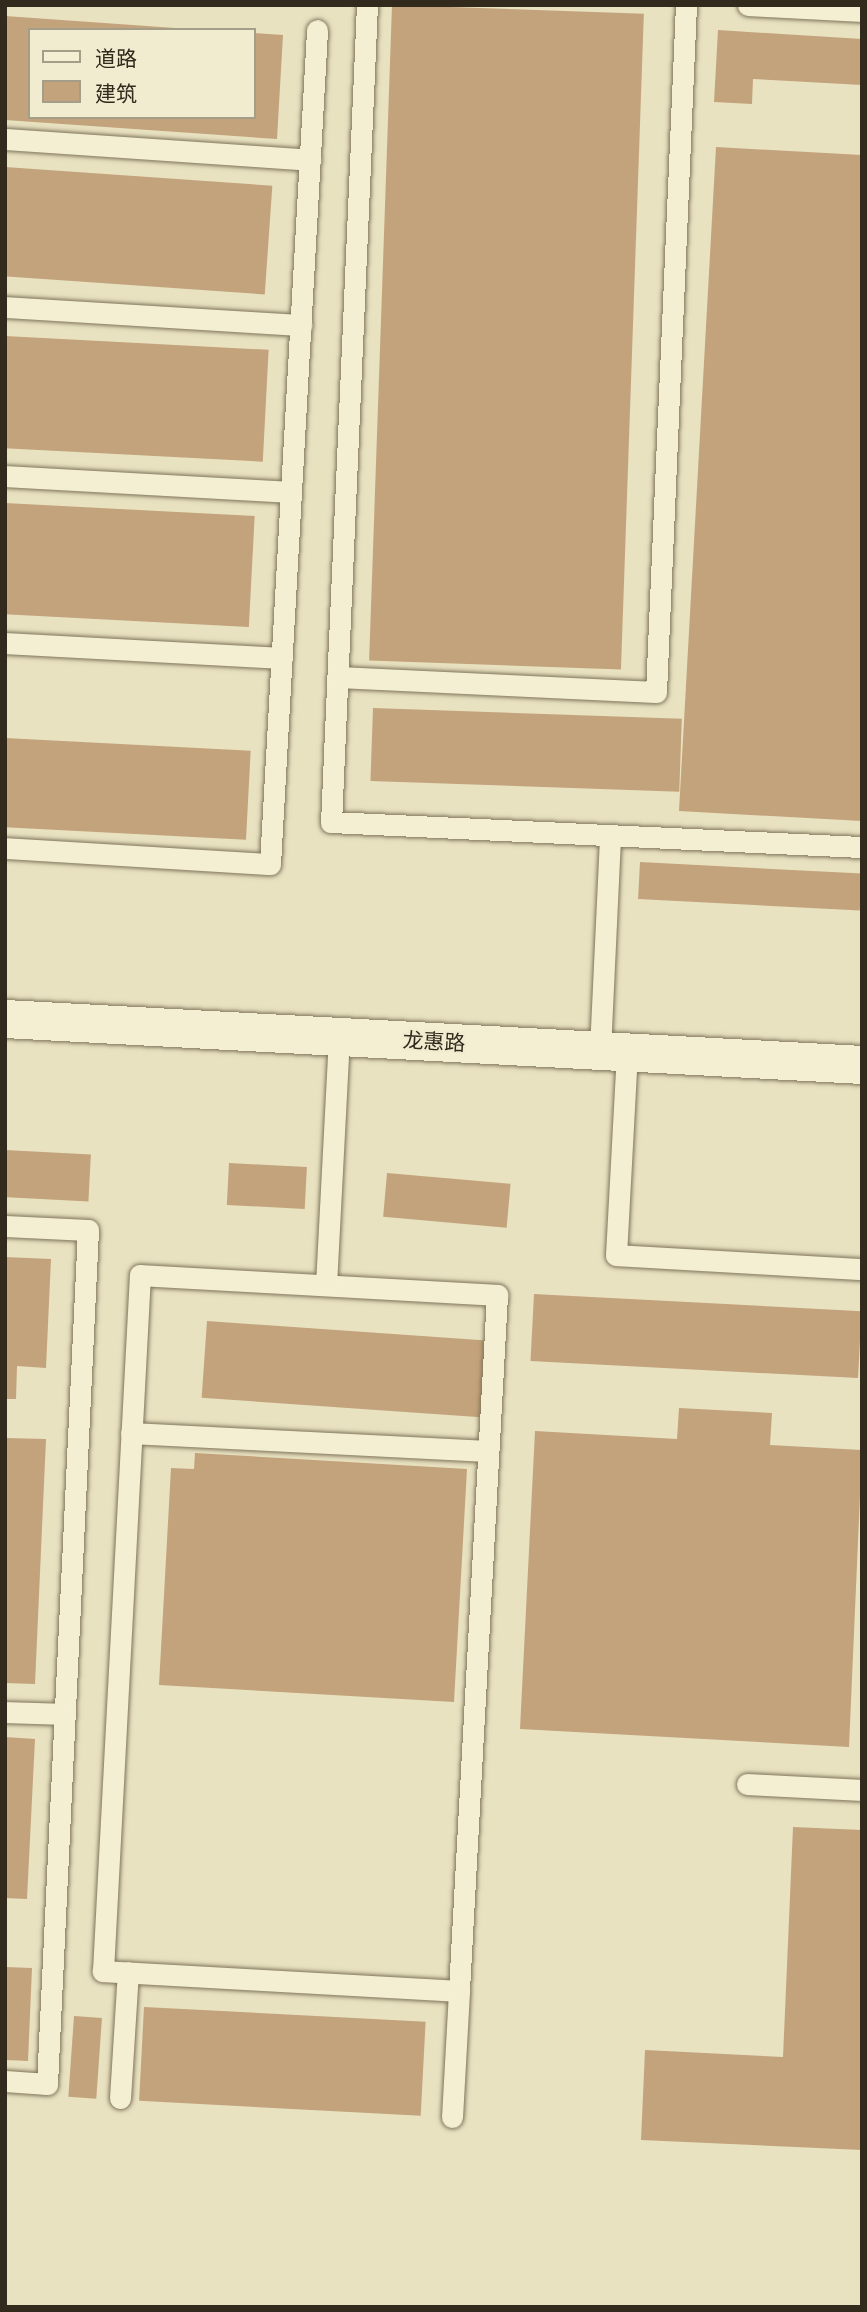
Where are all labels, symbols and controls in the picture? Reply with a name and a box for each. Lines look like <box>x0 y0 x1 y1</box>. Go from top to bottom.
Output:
legend <box>28 28 256 119</box>
text: 道路 <box>95 44 137 72</box>
text: 建筑 <box>95 79 137 107</box>
street label: 龙惠路 <box>402 1027 466 1055</box>

